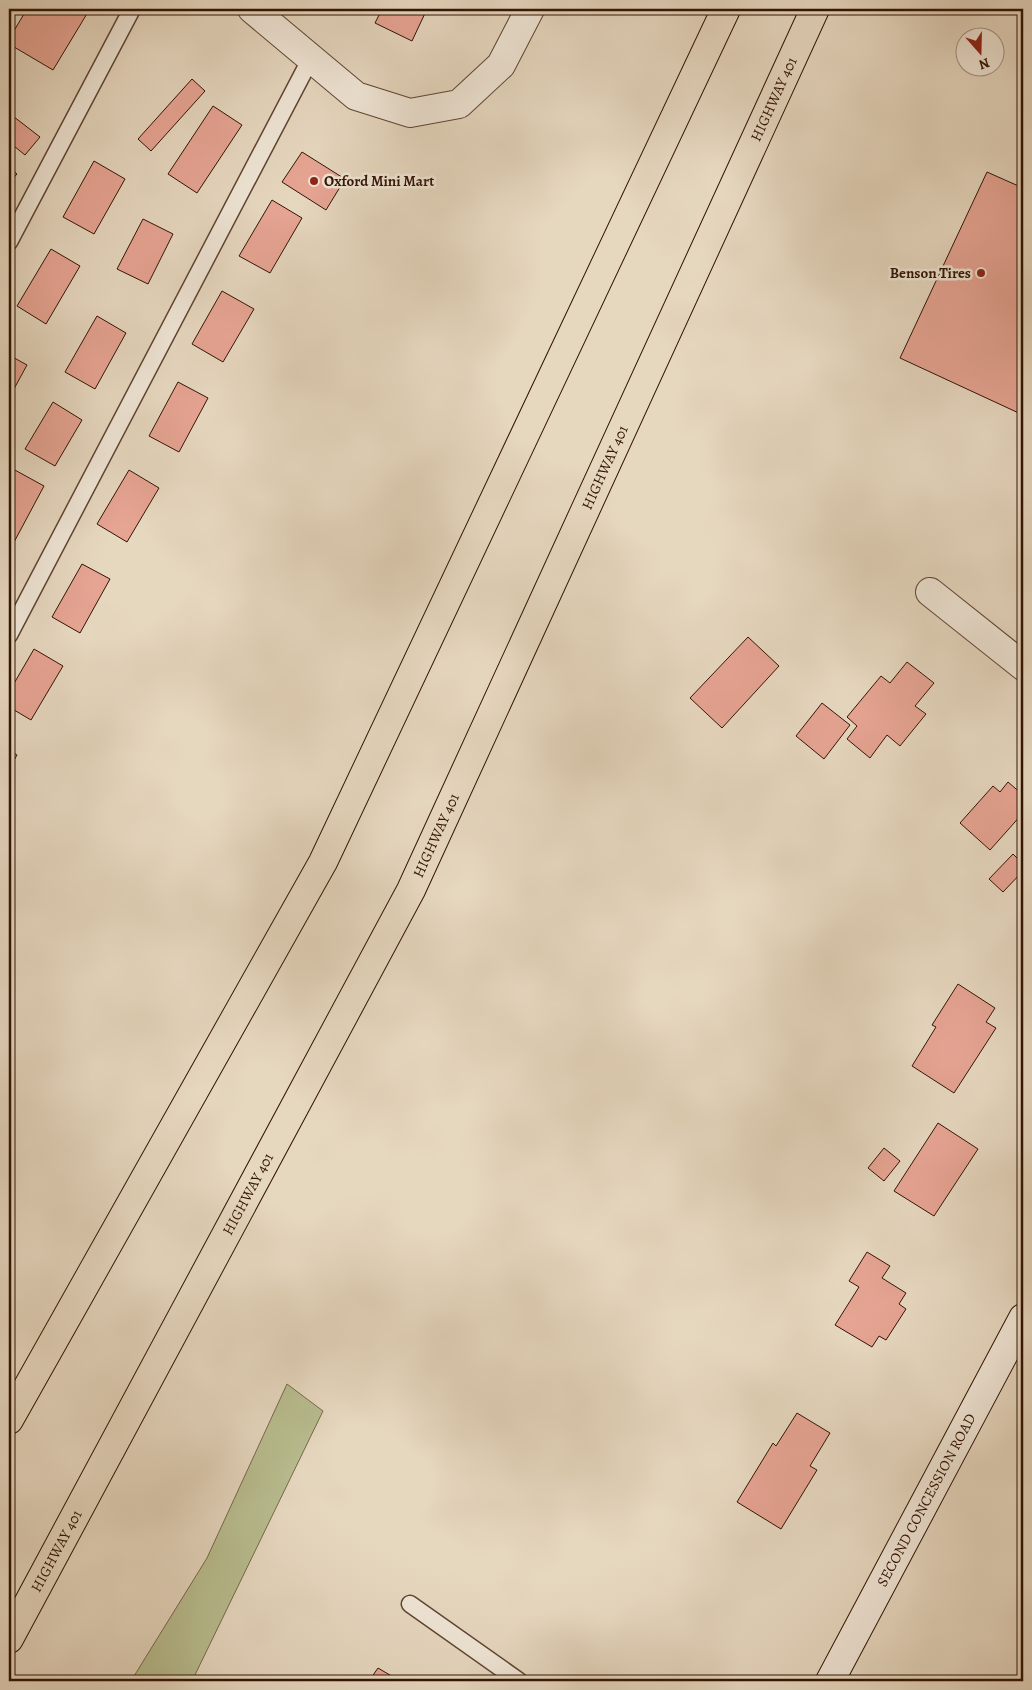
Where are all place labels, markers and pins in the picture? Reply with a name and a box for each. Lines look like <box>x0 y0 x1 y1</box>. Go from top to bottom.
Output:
place label: Oxford Mini Mart <box>324 171 434 191</box>
marker: Oxford Mini Mart <box>308 175 320 187</box>
place label: Benson Tires <box>890 263 971 283</box>
marker: Benson Tires <box>975 267 987 279</box>

